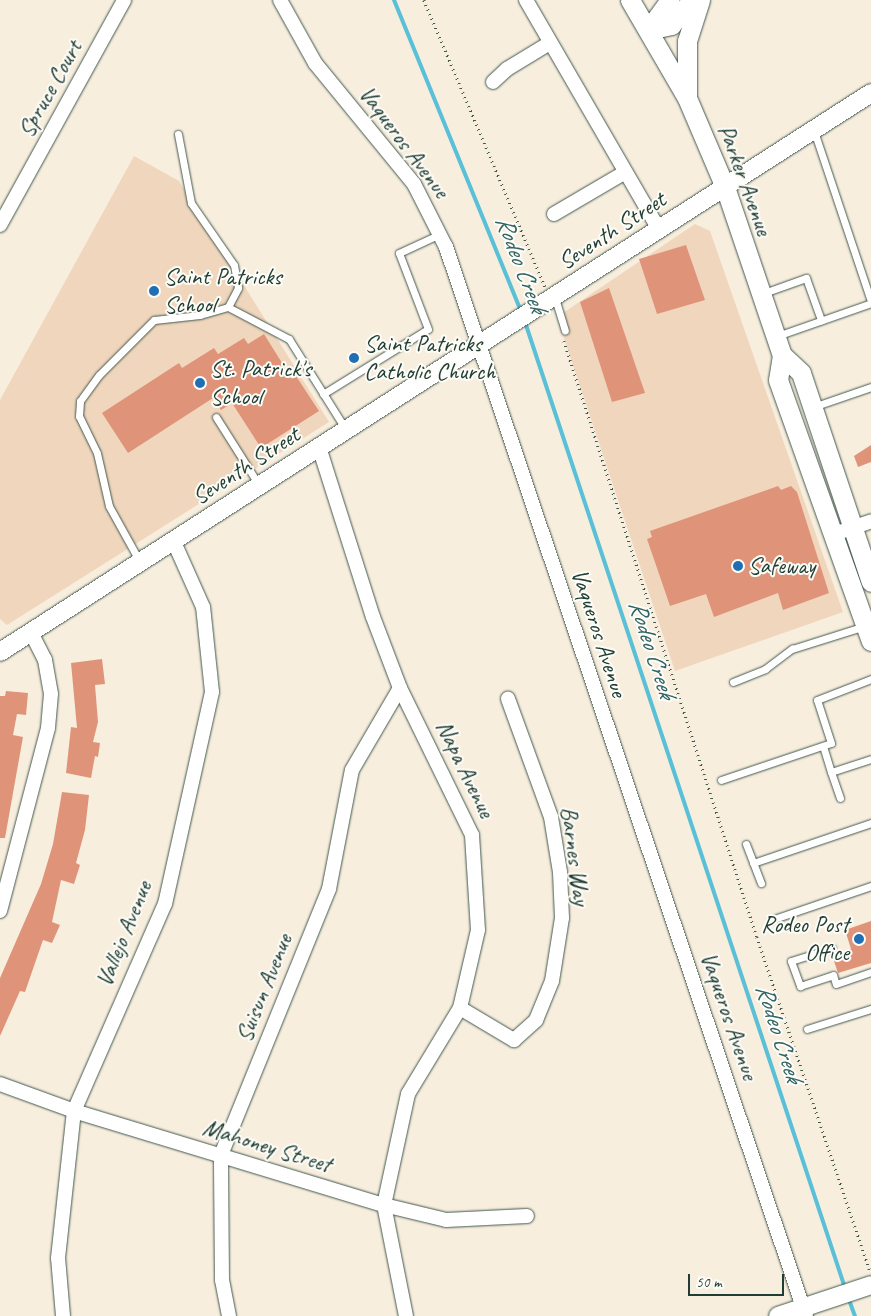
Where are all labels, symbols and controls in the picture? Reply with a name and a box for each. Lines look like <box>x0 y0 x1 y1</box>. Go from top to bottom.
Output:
street label: Spruce Court <box>12 36 88 142</box>
street label: Vaqueros Avenue <box>352 80 456 204</box>
street label: Parker Avenue <box>712 121 778 239</box>
street label: Seventh Street <box>553 186 671 276</box>
water label: Rodeo Creek <box>489 211 553 317</box>
place label: Saint Patricks School <box>164 263 283 319</box>
marker: Saint Patricks School <box>148 285 160 297</box>
place label: Saint Patricks Catholic Church <box>364 330 496 386</box>
marker: Saint Patricks Catholic Church <box>348 352 360 364</box>
place label: St. Patrick's School <box>210 355 311 411</box>
marker: St. Patrick's School <box>194 377 206 389</box>
street label: Seventh Street <box>187 421 305 511</box>
place label: Safeway <box>748 552 815 580</box>
marker: Safeway <box>732 560 744 572</box>
street label: Vaqueros Avenue <box>565 565 633 701</box>
water label: Rodeo Creek <box>622 596 682 702</box>
street label: Napa Avenue <box>429 716 501 822</box>
street label: Barnes Way <box>554 805 596 907</box>
street label: Vallejo Avenue <box>90 877 158 991</box>
place label: Rodeo Post Office <box>761 911 849 967</box>
street label: Suisun Avenue <box>229 930 299 1046</box>
marker: Rodeo Post Office <box>853 933 865 945</box>
street label: Vaqueros Avenue <box>694 948 764 1084</box>
water label: Rodeo Creek <box>749 980 809 1086</box>
street label: Mahoney Street <box>200 1113 334 1179</box>
scale bar <box>691 1264 787 1296</box>
text: 50 m <box>696 1273 722 1292</box>

